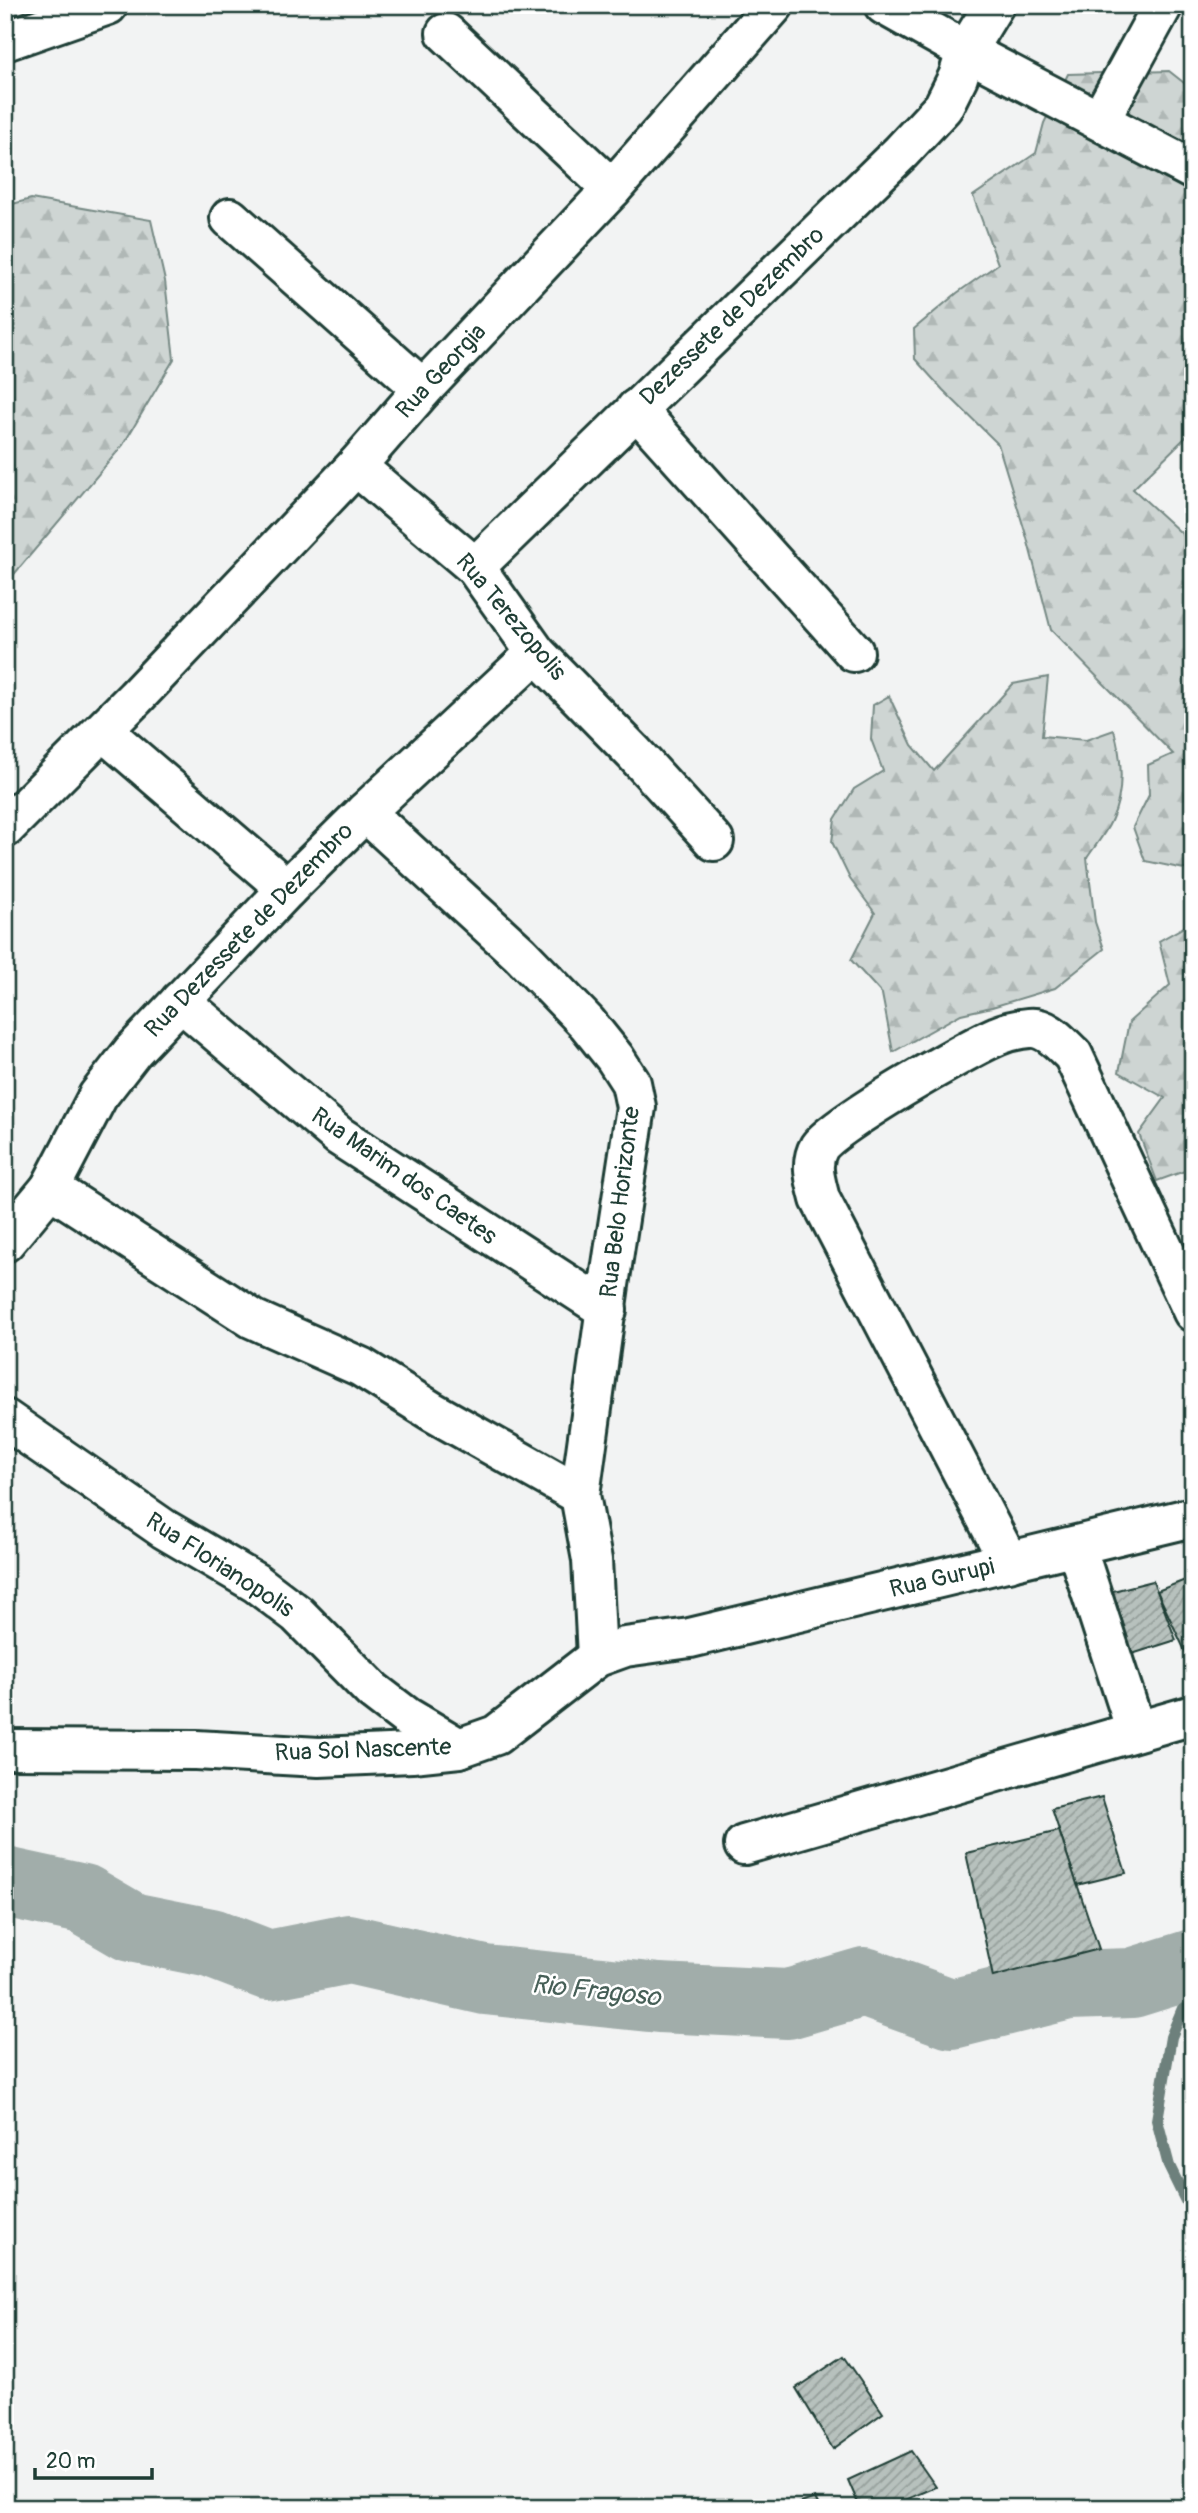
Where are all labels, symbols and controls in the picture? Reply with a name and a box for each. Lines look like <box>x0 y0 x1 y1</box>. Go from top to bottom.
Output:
street label: Dezessete de Dezembro <box>634 220 830 412</box>
street label: Rua Georgia <box>390 318 492 424</box>
street label: Rua Terezopolis <box>450 548 573 686</box>
street label: Rua Dezessete de Dezembro <box>139 816 359 1044</box>
street label: Rua Marim dos Caetes <box>306 1101 503 1251</box>
street label: Rua Belo Horizonte <box>594 1105 646 1299</box>
street label: Rua Florianopolis <box>140 1506 300 1624</box>
street label: Rua Gurupi <box>887 1552 997 1604</box>
street label: Rua Sol Nascente <box>274 1732 452 1768</box>
water label: Rio Fragoso <box>530 1968 664 2014</box>
scale bar <box>35 2436 152 2480</box>
text: 20 m <box>46 2448 95 2475</box>

